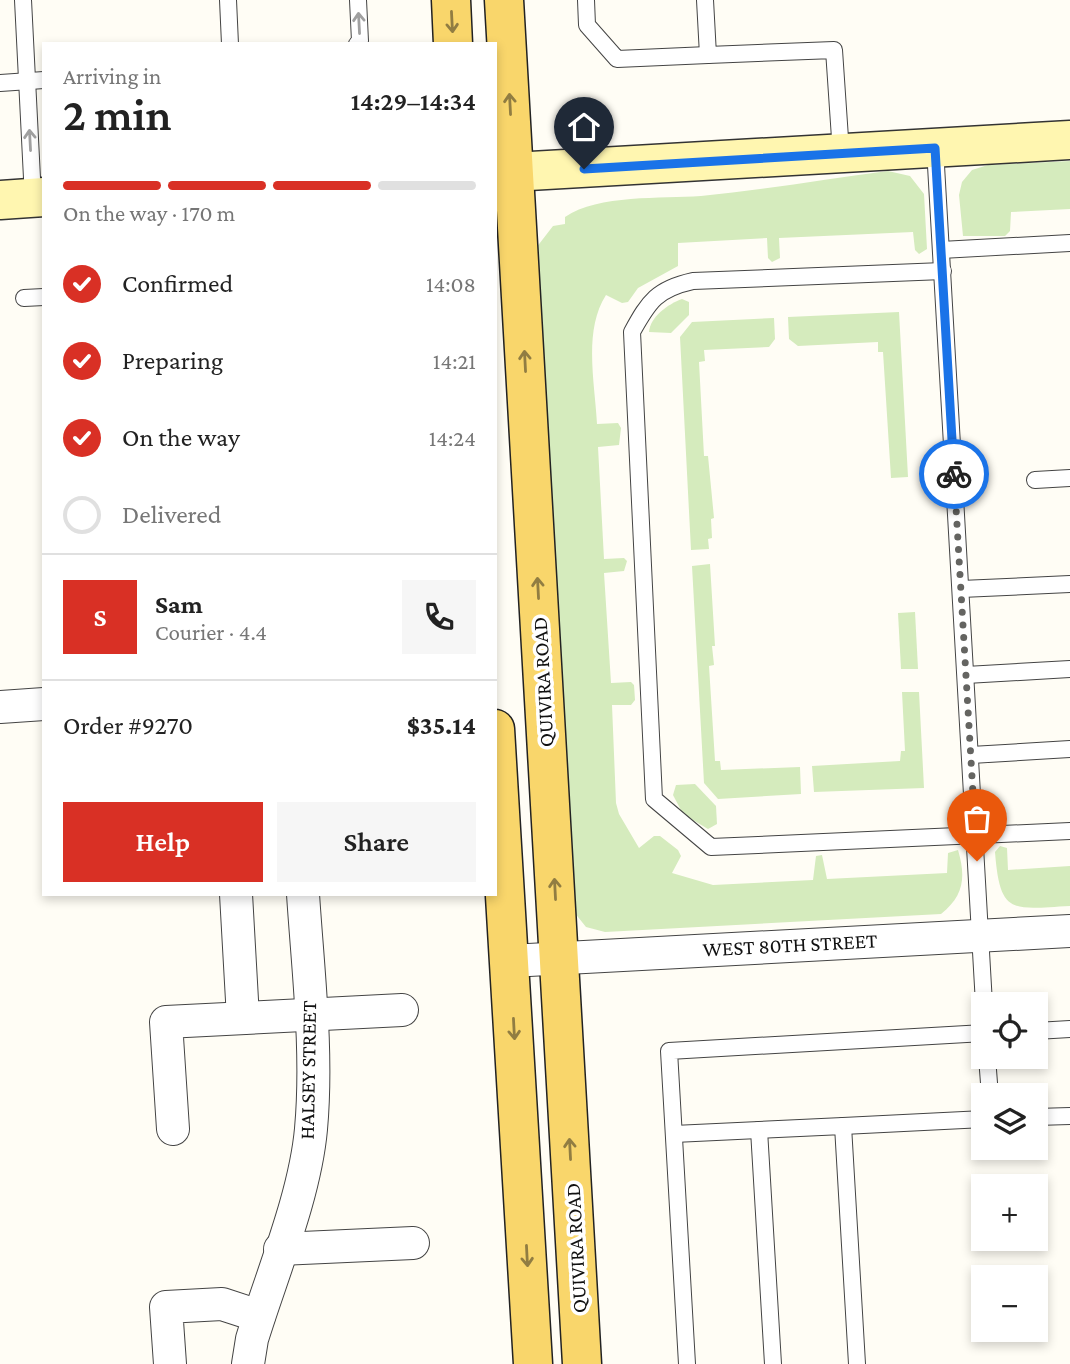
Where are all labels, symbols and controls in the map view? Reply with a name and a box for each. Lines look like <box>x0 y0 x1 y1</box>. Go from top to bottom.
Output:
one-way arrow <box>445 10 458 33</box>
one-way arrow <box>352 12 365 34</box>
text: Arriving in <box>63 63 161 89</box>
text: 14:29–14:34 <box>351 87 476 116</box>
text: 2 min <box>63 89 171 140</box>
one-way arrow <box>504 93 517 116</box>
pin <box>554 97 614 169</box>
icon: home <box>565 108 603 146</box>
one-way arrow <box>24 128 37 151</box>
text: On the way · 170 m <box>63 200 235 226</box>
icon: check <box>63 265 101 303</box>
text: Confirmed <box>122 269 233 298</box>
text: 14:08 <box>426 271 476 297</box>
icon: check <box>63 342 101 380</box>
text: Preparing <box>122 346 223 375</box>
text: 14:21 <box>433 348 476 374</box>
one-way arrow <box>518 350 531 373</box>
icon: check <box>63 419 101 457</box>
text: On the way <box>122 423 240 452</box>
text: 14:24 <box>429 425 476 451</box>
courier <box>919 439 989 509</box>
icon: bike <box>935 455 973 493</box>
text: Delivered <box>122 500 221 529</box>
one-way arrow <box>531 577 544 600</box>
button: phone <box>402 580 476 654</box>
text: Sam <box>155 590 203 619</box>
text: S <box>94 603 107 632</box>
street label: QUIVIRA ROAD <box>528 616 558 748</box>
text: Courier · 4.4 <box>155 619 267 645</box>
text: Order #9270 <box>63 711 193 740</box>
text: $35.14 <box>407 711 476 740</box>
pin <box>947 789 1007 861</box>
icon: bag <box>958 800 996 838</box>
button: Help <box>63 802 263 882</box>
button: Share <box>277 802 476 882</box>
one-way arrow <box>548 878 561 901</box>
street label: WEST 80TH STREET <box>702 928 879 962</box>
map controls <box>971 992 1048 1342</box>
button: locate <box>971 992 1048 1069</box>
street label: HALSEY STREET <box>295 1000 321 1140</box>
one-way arrow <box>508 1017 521 1040</box>
button: layers <box>971 1083 1048 1160</box>
one-way arrow <box>563 1138 576 1161</box>
button: + <box>971 1174 1048 1251</box>
street label: QUIVIRA ROAD <box>561 1182 591 1314</box>
one-way arrow <box>521 1244 534 1267</box>
button: − <box>971 1265 1048 1342</box>

